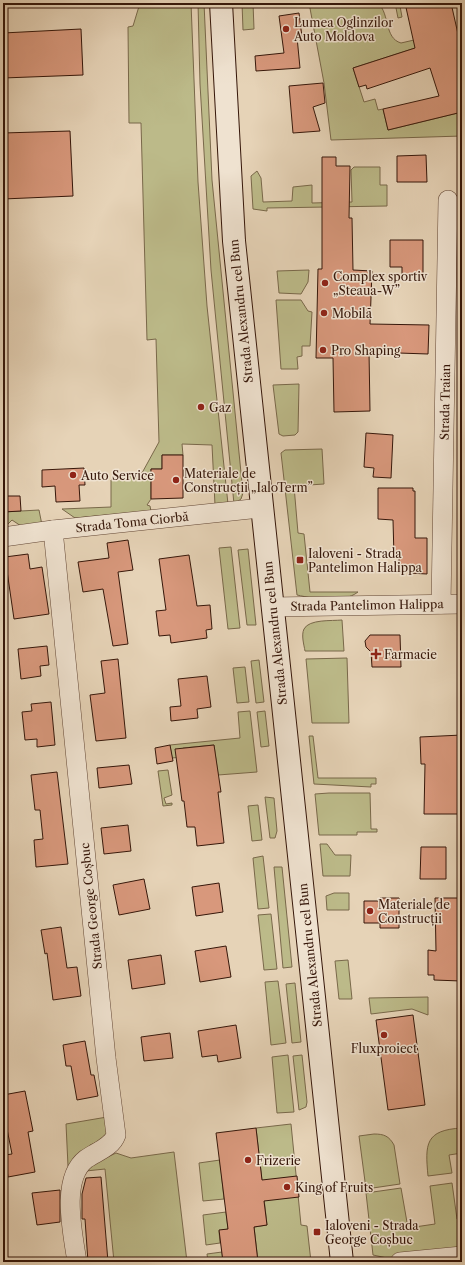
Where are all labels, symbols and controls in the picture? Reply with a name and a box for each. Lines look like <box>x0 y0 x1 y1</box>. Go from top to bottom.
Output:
place label: Lumea Oglinzilor Auto Moldova <box>293 15 393 44</box>
marker: Lumea Oglinzilor Auto Moldova <box>281 24 291 34</box>
street label: Strada Alexandru cel Bun <box>226 238 256 384</box>
place label: Complex sportiv „Steaua-W” <box>333 269 428 298</box>
marker: Complex sportiv „Steaua-W” <box>320 278 330 288</box>
place label: Mobilă <box>332 306 373 321</box>
marker: Mobilă <box>319 308 329 318</box>
place label: Pro Shaping <box>331 343 401 358</box>
marker: Pro Shaping <box>318 345 328 355</box>
street label: Strada Traian <box>437 363 453 440</box>
place label: Gaz <box>209 400 231 415</box>
marker: Gaz <box>196 402 206 412</box>
place label: Materiale de Construcții „IaloTerm” <box>184 466 313 496</box>
place label: Auto Service <box>80 468 154 483</box>
marker: Auto Service <box>68 470 78 480</box>
marker: Materiale de Construcții „IaloTerm” <box>171 475 181 485</box>
street label: Strada Toma Ciorbă <box>75 509 190 535</box>
place label: Ialoveni - Strada Pantelimon Halippa <box>308 546 423 575</box>
marker: Ialoveni - Strada Pantelimon Halippa <box>295 555 305 565</box>
street label: Strada Alexandru cel Bun <box>260 560 290 706</box>
street label: Strada Pantelimon Halippa <box>290 596 444 614</box>
place label: Farmacie <box>384 647 437 662</box>
marker: Farmacie <box>371 649 381 659</box>
street label: Strada George Coșbuc <box>77 842 106 970</box>
street label: Strada Alexandru cel Bun <box>295 882 325 1028</box>
place label: Materiale de Construcții <box>378 897 450 927</box>
marker: Materiale de Construcții <box>365 906 375 916</box>
marker: Fluxproiect <box>379 1030 389 1040</box>
place label: Fluxproiect <box>351 1041 418 1056</box>
place label: Frizerie <box>256 1153 301 1168</box>
marker: Frizerie <box>243 1155 253 1165</box>
place label: King of Fruits <box>295 1180 373 1195</box>
marker: King of Fruits <box>282 1182 292 1192</box>
place label: Ialoveni - Strada George Coșbuc <box>325 1218 419 1248</box>
marker: Ialoveni - Strada George Coșbuc <box>312 1227 322 1237</box>

